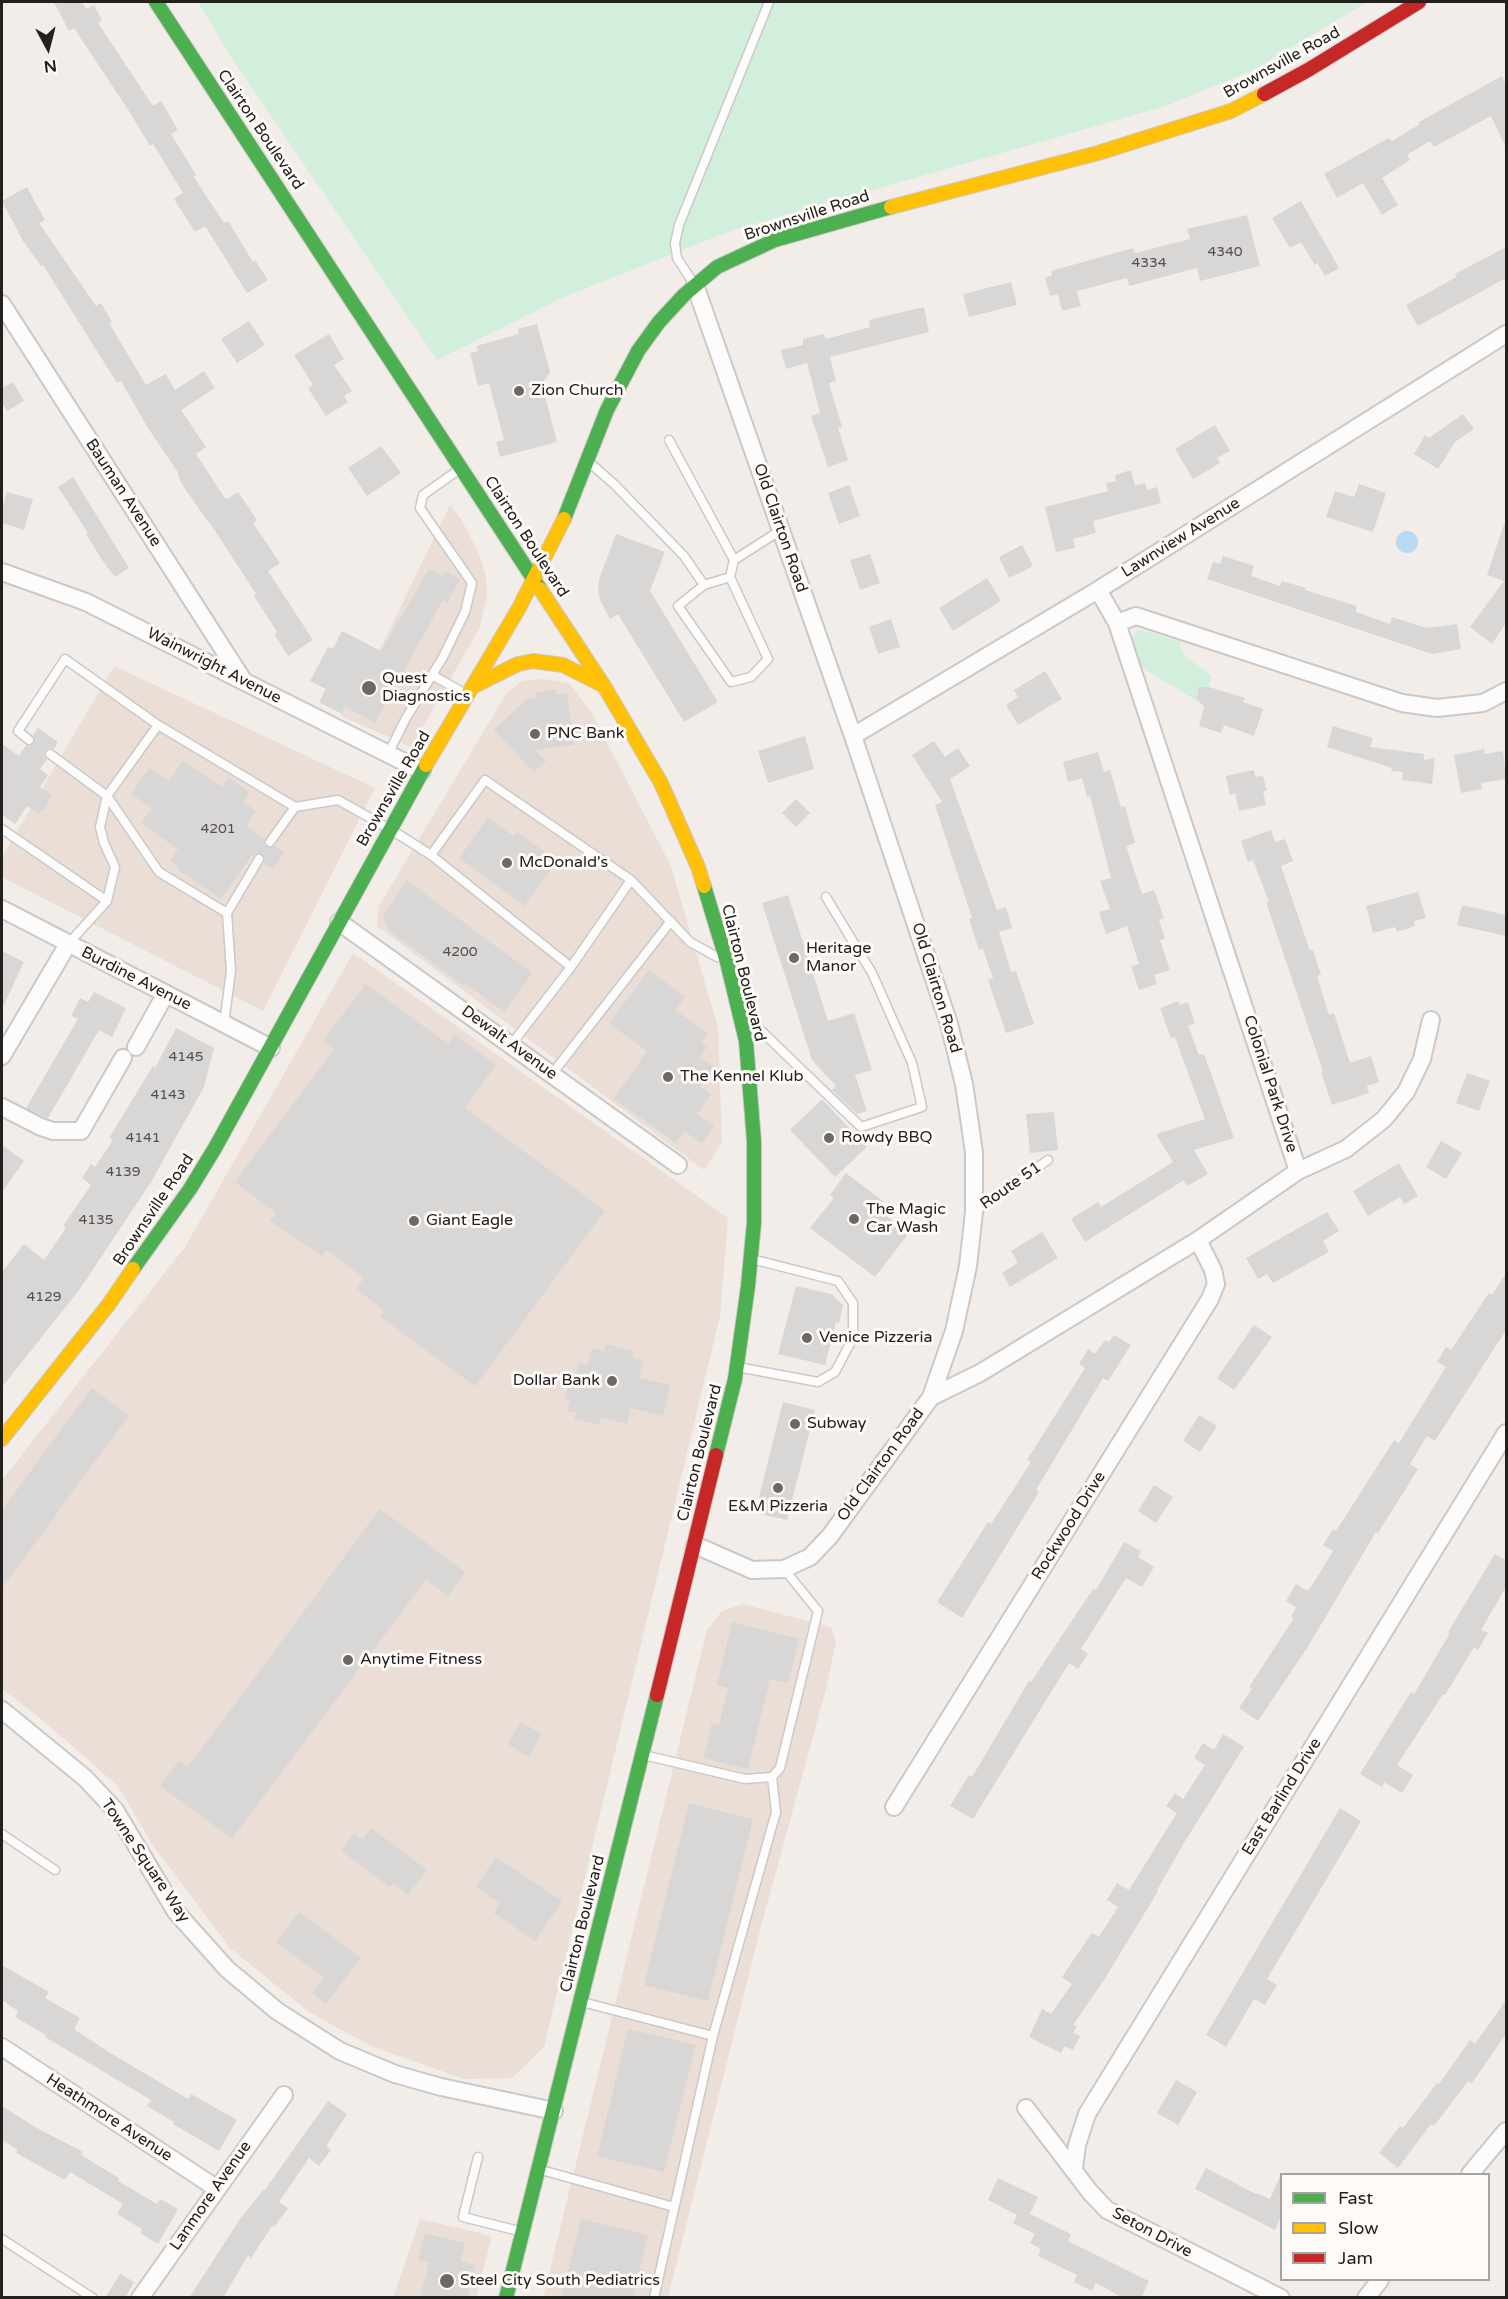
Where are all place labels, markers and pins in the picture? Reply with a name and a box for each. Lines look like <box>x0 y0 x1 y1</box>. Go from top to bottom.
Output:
place label: Zion Church <box>531 381 624 401</box>
marker: Zion Church <box>512 384 526 398</box>
place label: Quest Diagnostics <box>382 669 470 707</box>
marker: Quest Diagnostics <box>360 679 378 697</box>
place label: PNC Bank <box>547 724 624 744</box>
marker: PNC Bank <box>528 727 542 741</box>
place label: McDonald's <box>519 853 608 873</box>
marker: McDonald's <box>500 856 514 870</box>
place label: Heritage Manor <box>806 939 871 977</box>
marker: Heritage Manor <box>787 951 801 965</box>
place label: The Kennel Klub <box>680 1067 804 1087</box>
marker: The Kennel Klub <box>661 1070 675 1084</box>
place label: Rowdy BBQ <box>841 1128 933 1148</box>
marker: Rowdy BBQ <box>822 1131 836 1145</box>
place label: The Magic Car Wash <box>866 1200 946 1238</box>
place label: Giant Eagle <box>426 1211 513 1231</box>
marker: The Magic Car Wash <box>847 1212 861 1226</box>
marker: Giant Eagle <box>407 1214 421 1228</box>
place label: Venice Pizzeria <box>819 1328 932 1348</box>
marker: Venice Pizzeria <box>800 1331 814 1345</box>
place label: Dollar Bank <box>513 1371 600 1391</box>
marker: Dollar Bank <box>605 1374 619 1388</box>
place label: Subway <box>807 1414 866 1434</box>
marker: Subway <box>788 1417 802 1431</box>
marker: E&M Pizzeria <box>771 1481 785 1495</box>
place label: E&M Pizzeria <box>728 1497 828 1517</box>
place label: Anytime Fitness <box>360 1650 482 1670</box>
marker: Anytime Fitness <box>341 1653 355 1667</box>
place label: Steel City South Pediatrics <box>460 2271 660 2291</box>
marker: Steel City South Pediatrics <box>438 2272 456 2290</box>

